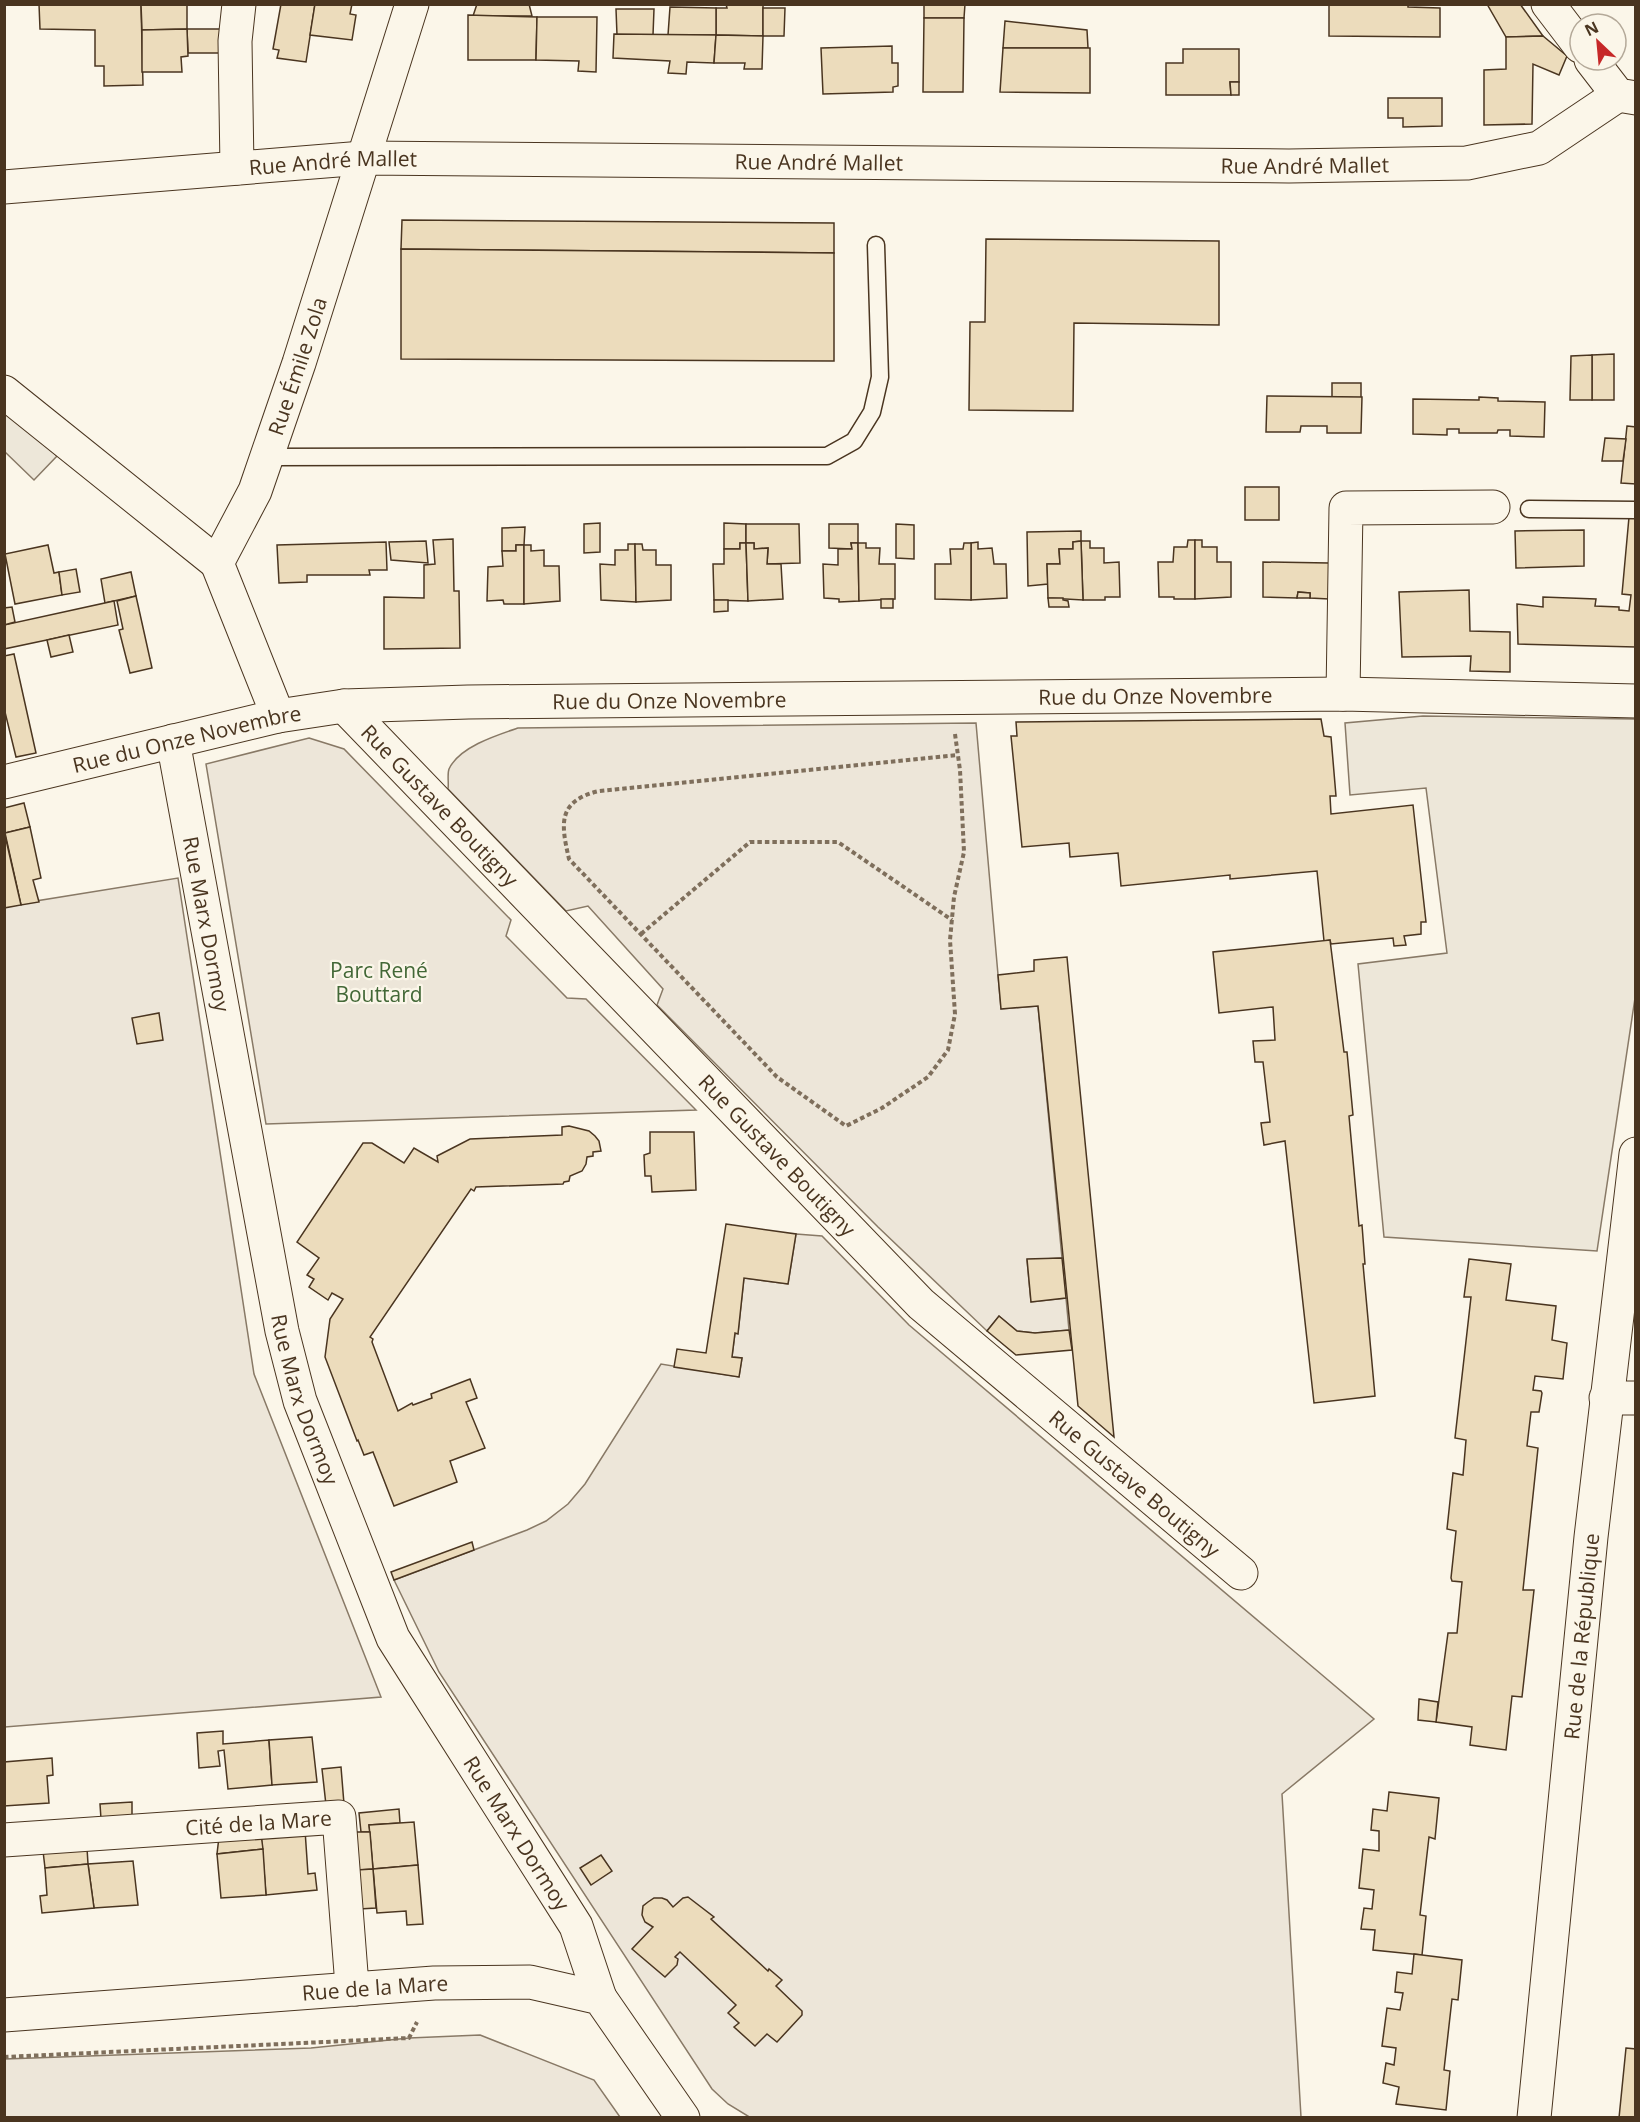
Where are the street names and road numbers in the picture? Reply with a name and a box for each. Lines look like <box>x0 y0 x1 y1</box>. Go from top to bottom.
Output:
street label: Rue André Mallet <box>248 144 417 181</box>
street label: Rue André Mallet <box>734 147 903 177</box>
street label: Rue André Mallet <box>1220 150 1389 180</box>
street label: Rue Émile Zola <box>261 294 333 439</box>
street label: Rue du Onze Novembre <box>1038 681 1273 711</box>
street label: Rue du Onze Novembre <box>552 685 787 715</box>
street label: Rue du Onze Novembre <box>70 699 303 779</box>
street label: Rue Gustave Boutigny <box>355 718 525 893</box>
street label: Rue Marx Dormoy <box>177 834 237 1014</box>
street label: Rue Gustave Boutigny <box>693 1068 862 1242</box>
street label: Rue Marx Dormoy <box>265 1312 346 1489</box>
street label: Rue Gustave Boutigny <box>1043 1404 1226 1564</box>
street label: Rue de la République <box>1557 1532 1605 1741</box>
street label: Rue Marx Dormoy <box>457 1751 577 1916</box>
street label: Cité de la Mare <box>184 1804 333 1842</box>
street label: Rue de la Mare <box>301 1969 448 2007</box>

